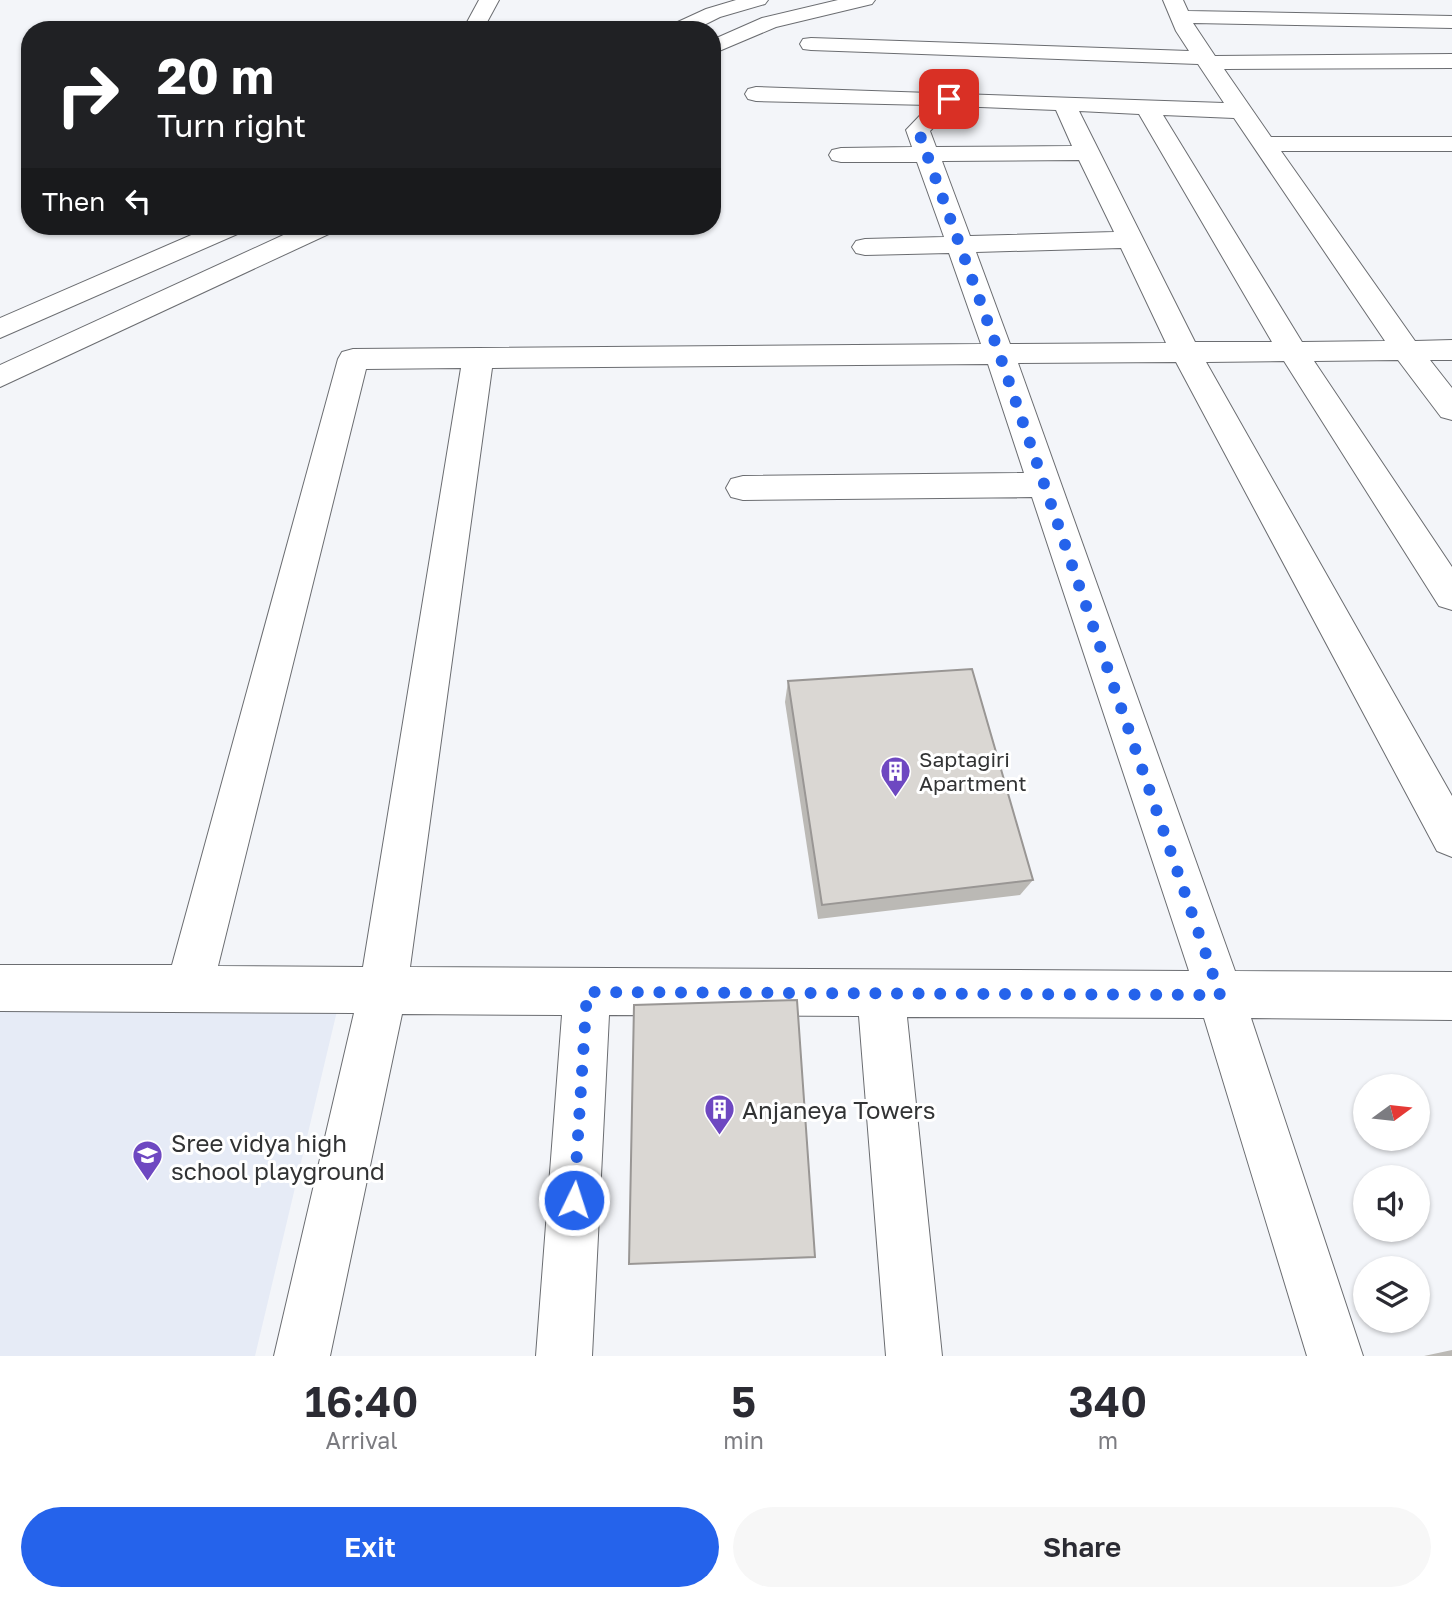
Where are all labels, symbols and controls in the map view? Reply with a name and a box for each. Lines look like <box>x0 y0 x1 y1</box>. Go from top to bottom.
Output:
text: 20 m <box>157 46 274 105</box>
icon: right <box>42 49 133 140</box>
pin <box>919 69 979 129</box>
icon: arrive <box>930 80 968 118</box>
text: Turn right <box>157 106 306 144</box>
icon: left <box>119 182 157 220</box>
text: Then <box>42 186 105 217</box>
place label: Saptagiri Apartment <box>919 746 1027 796</box>
building icon: Saptagiri Apartment <box>879 754 913 798</box>
north arrow <box>1353 1074 1430 1152</box>
map controls <box>1353 1074 1430 1333</box>
building icon: Anjaneya Towers <box>702 1092 736 1136</box>
place label: Anjaneya Towers <box>742 1095 935 1124</box>
place label: Sree vidya high school playground <box>171 1128 385 1185</box>
school or university icon: Sree vidya high school playground <box>131 1139 165 1183</box>
position arrow <box>537 1163 611 1237</box>
button: sound <box>1353 1165 1430 1242</box>
button: layers <box>1353 1256 1430 1333</box>
text: 16:40 <box>305 1376 418 1426</box>
text: 5 <box>731 1376 756 1426</box>
text: 340 <box>1069 1376 1147 1426</box>
text: Arrival <box>326 1426 398 1454</box>
text: min <box>723 1426 764 1454</box>
text: m <box>1098 1426 1118 1454</box>
button: Exit <box>21 1507 719 1587</box>
button: Share <box>733 1507 1431 1587</box>

